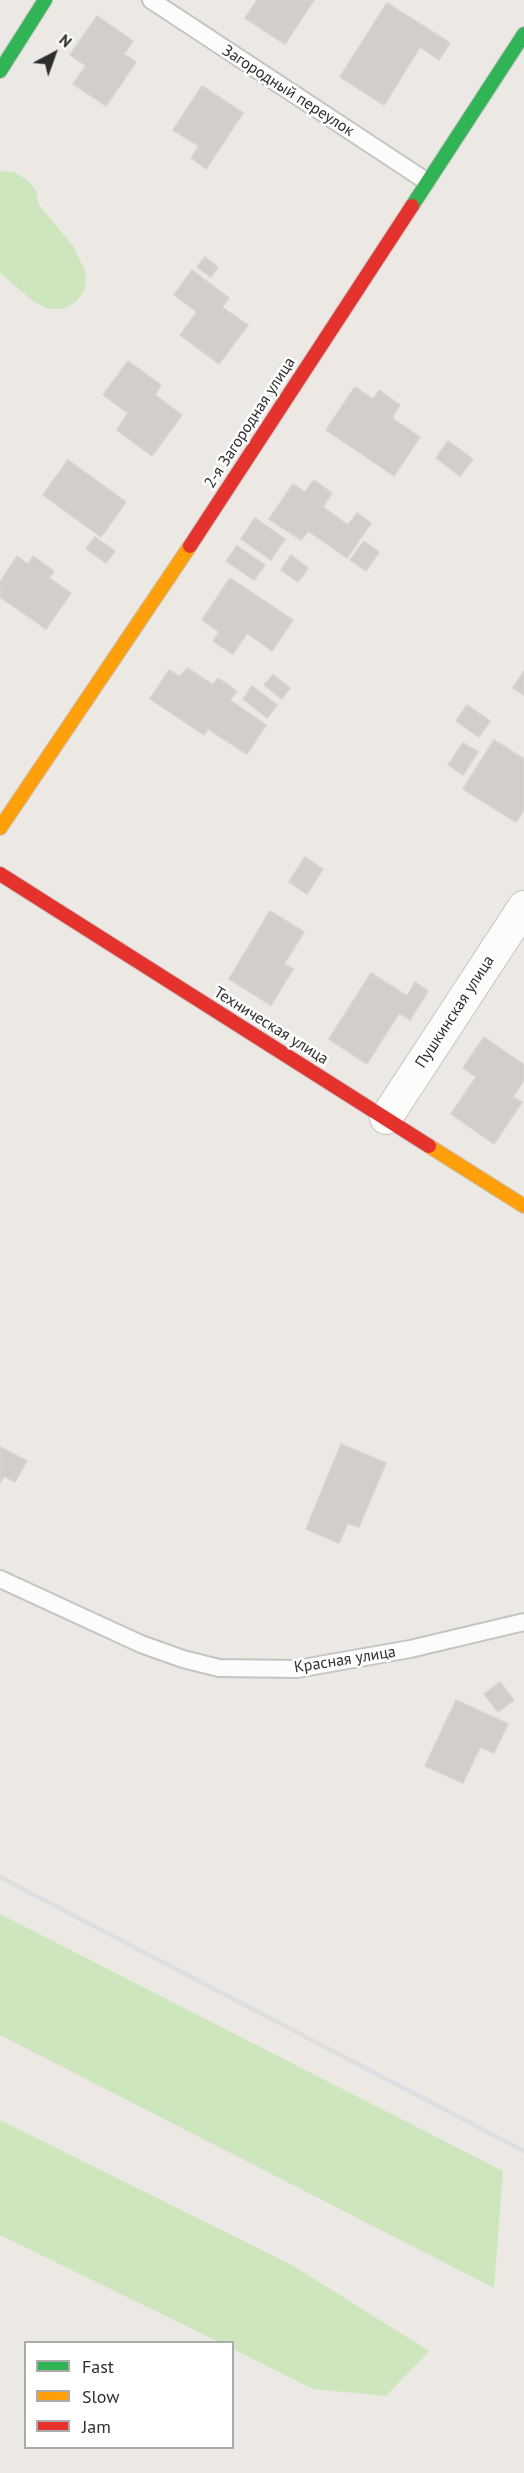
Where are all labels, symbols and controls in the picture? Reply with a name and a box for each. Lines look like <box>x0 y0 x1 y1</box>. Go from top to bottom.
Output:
north arrow <box>24 24 84 84</box>
text: N <box>55 29 76 51</box>
street label: Загородный переулок <box>218 41 358 141</box>
street label: 2-я Загородная улица <box>201 354 299 492</box>
street label: Пушкинская улица <box>411 952 499 1072</box>
street label: Техническая улица <box>210 983 332 1069</box>
street label: Красная улица <box>293 1642 397 1678</box>
legend <box>24 2341 234 2449</box>
text: Fast <box>82 2355 114 2378</box>
text: Slow <box>82 2385 120 2408</box>
text: Jam <box>82 2415 111 2438</box>

